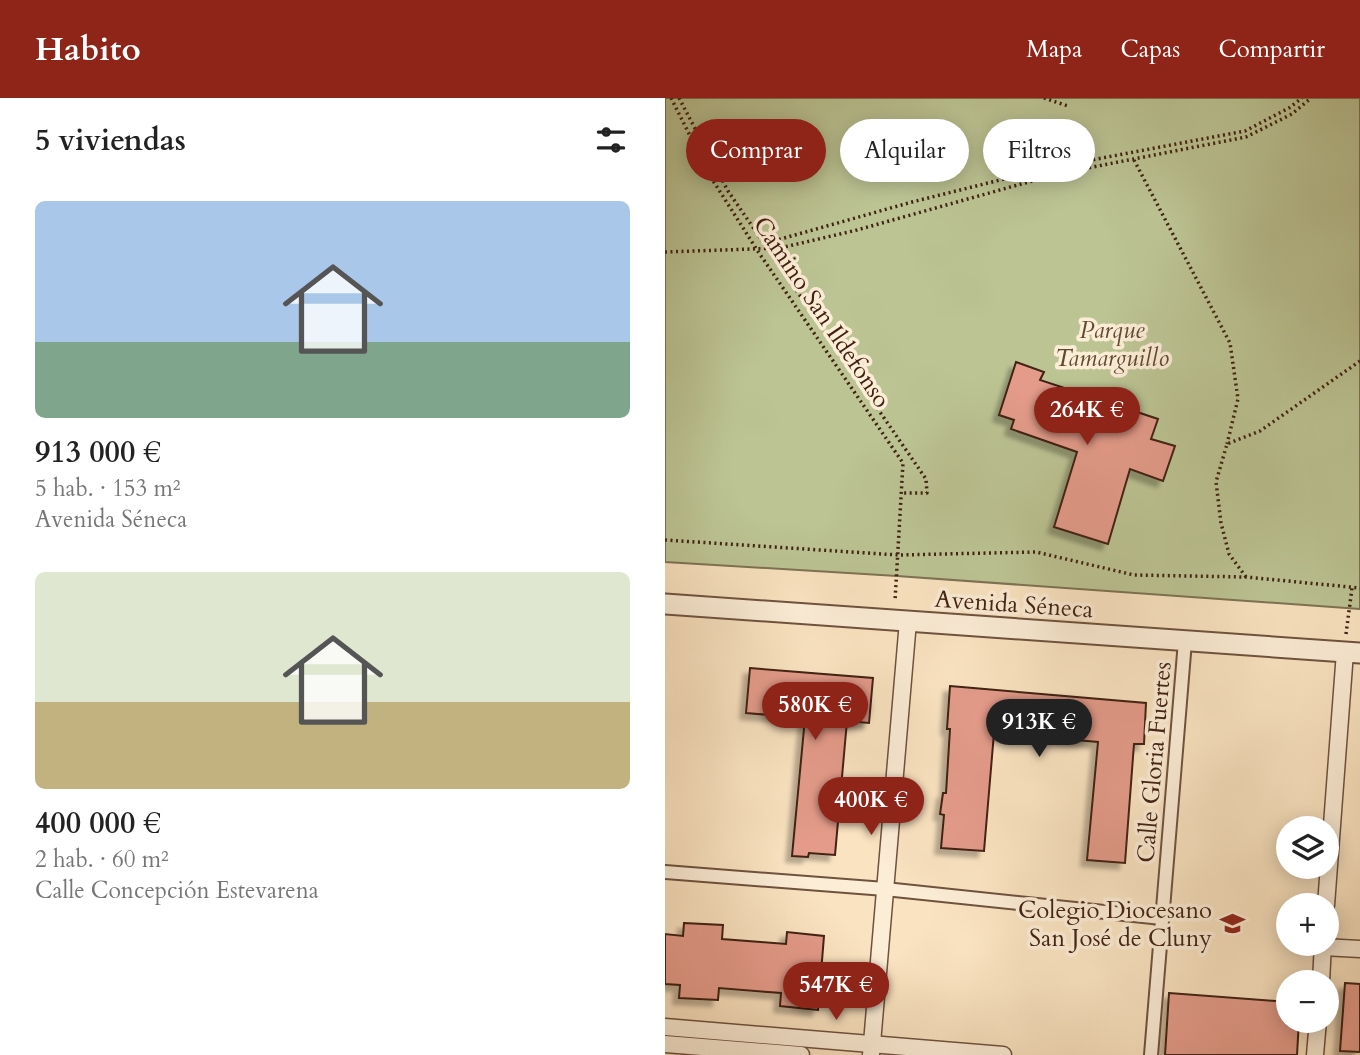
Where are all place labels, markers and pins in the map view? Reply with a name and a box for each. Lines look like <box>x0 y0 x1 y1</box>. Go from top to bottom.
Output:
pin: 264K € <box>1030 388 1144 447</box>
pin: 580K € <box>758 682 872 742</box>
pin: 913K € <box>982 700 1096 759</box>
pin: 400K € <box>814 778 928 837</box>
place label: Colegio Diocesano San José de Cluny <box>1018 894 1212 955</box>
school or university icon: Colegio Diocesano San José de Cluny <box>1218 910 1246 938</box>
pin: 547K € <box>779 962 893 1022</box>

